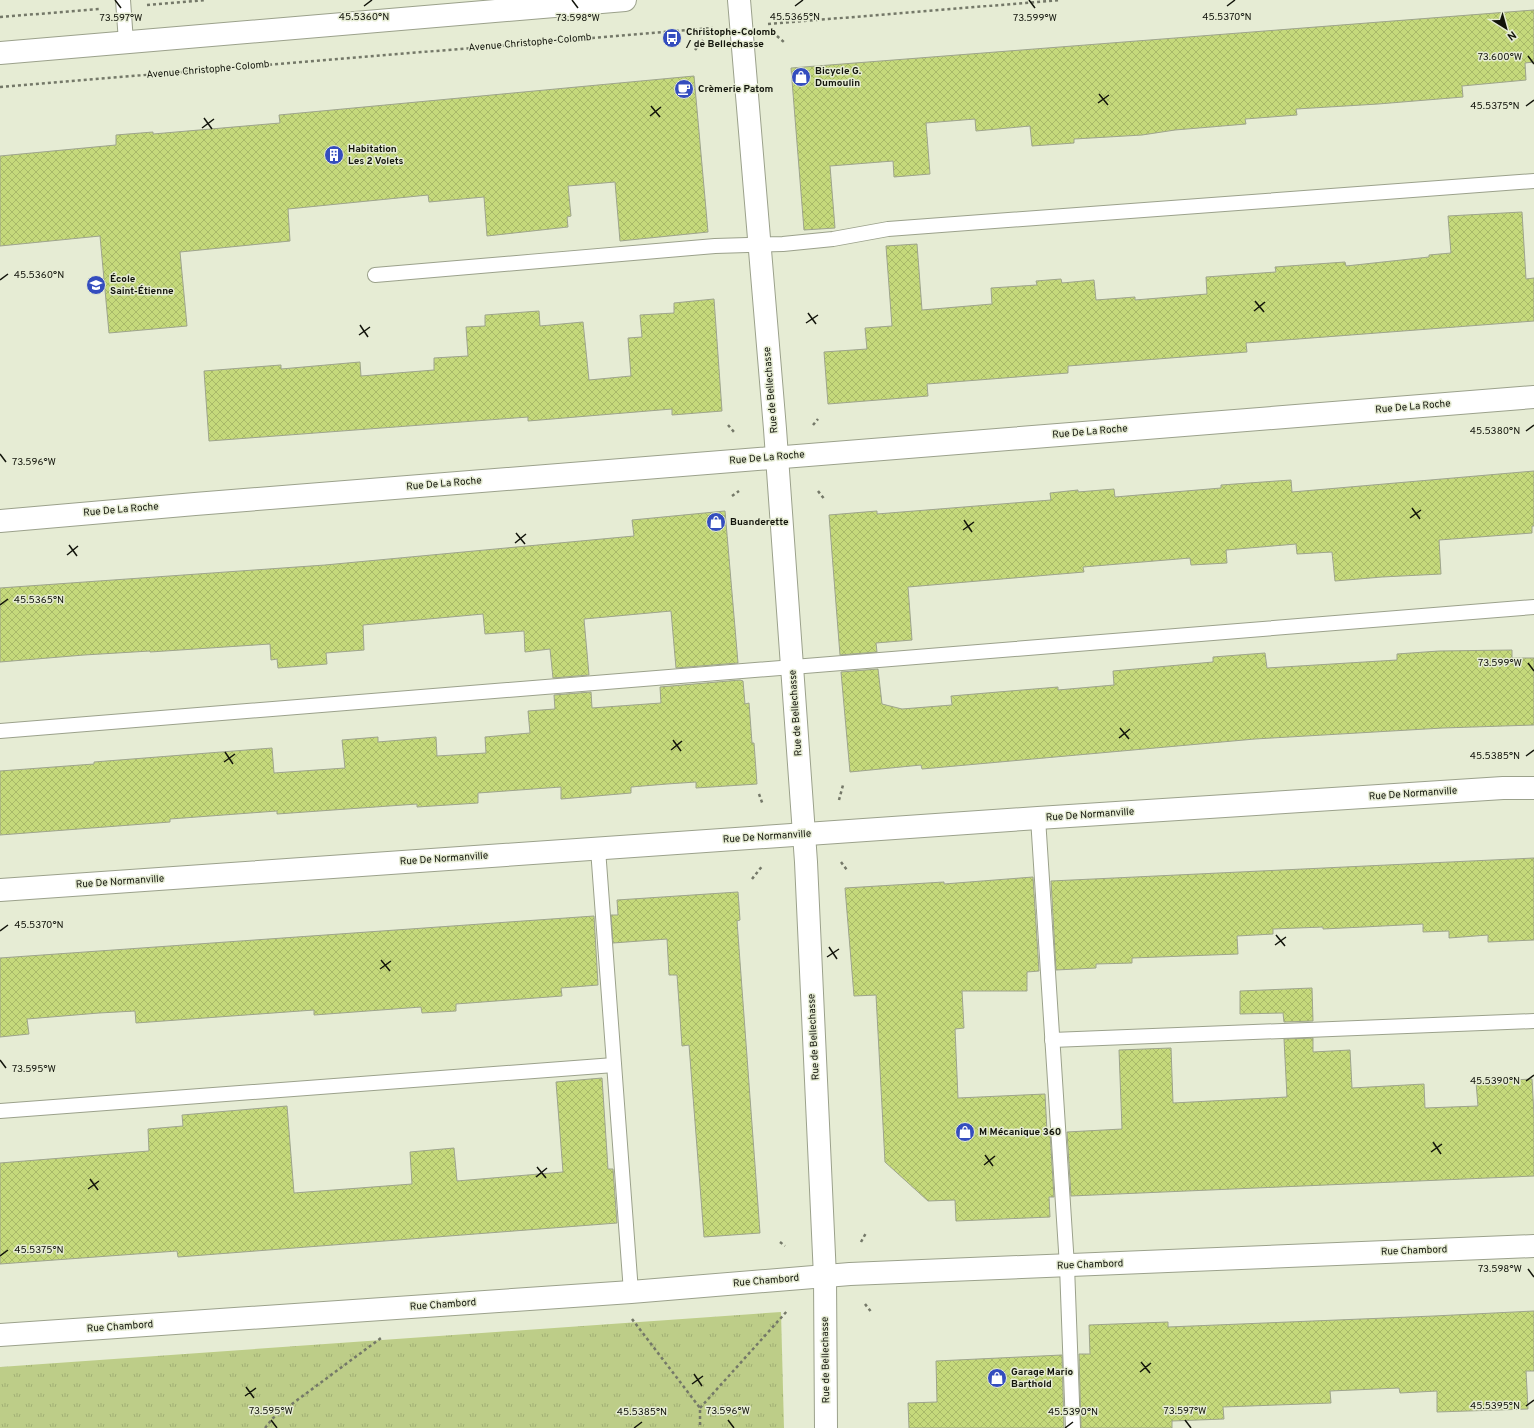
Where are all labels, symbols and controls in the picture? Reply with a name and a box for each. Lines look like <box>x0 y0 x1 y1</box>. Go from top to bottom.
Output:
north arrow <box>1486 8 1526 48</box>
text: 45.5360°N <box>339 11 389 24</box>
text: 45.5365°N <box>770 11 820 24</box>
text: 45.5370°N <box>1202 11 1252 24</box>
text: 73.597°W <box>100 12 142 25</box>
text: 73.598°W <box>556 12 600 25</box>
text: 73.599°W <box>1013 12 1057 25</box>
place label: Christophe-Colomb / de Bellechasse <box>685 26 776 51</box>
bus stop icon: Christophe-Colomb / de Bellechasse <box>661 27 683 49</box>
text: N <box>1504 27 1519 43</box>
street label: Avenue Christophe-Colomb <box>468 31 592 55</box>
text: 73.600°W <box>1478 51 1522 64</box>
street label: Avenue Christophe-Colomb <box>146 58 270 82</box>
place label: Bicycle G. Dumoulin <box>815 65 862 90</box>
shop icon: Bicycle G. Dumoulin <box>790 66 812 88</box>
cafe icon: Crèmerie Patom <box>673 78 695 100</box>
place label: Crèmerie Patom <box>698 83 774 96</box>
text: 45.5375°N <box>1470 100 1520 113</box>
place label: Habitation Les 2 Volets <box>348 143 404 168</box>
building icon: Habitation Les 2 Volets <box>323 144 345 166</box>
text: 45.5360°N <box>14 269 64 282</box>
place label: École Saint-Étienne <box>110 273 174 298</box>
school or university icon: École Saint-Étienne <box>85 274 107 296</box>
street label: Rue de Bellechasse <box>761 346 781 434</box>
street label: Rue De La Roche <box>1375 397 1451 417</box>
street label: Rue De La Roche <box>1052 422 1128 442</box>
text: 45.5380°N <box>1470 425 1520 438</box>
street label: Rue De La Roche <box>729 448 805 468</box>
text: 73.596°W <box>12 456 56 469</box>
street label: Rue De La Roche <box>406 474 482 494</box>
street label: Rue De La Roche <box>83 500 159 520</box>
shop icon: Buanderette <box>705 511 727 533</box>
place label: Buanderette <box>730 516 789 529</box>
text: 45.5365°N <box>14 594 64 607</box>
text: 73.599°W <box>1478 657 1522 670</box>
street label: Rue de Bellechasse <box>786 669 806 757</box>
text: 45.5385°N <box>1470 750 1520 763</box>
street label: Rue De Normanville <box>1368 784 1458 804</box>
street label: Rue De Normanville <box>1045 805 1135 825</box>
street label: Rue De Normanville <box>722 827 812 847</box>
street label: Rue De Normanville <box>399 849 489 869</box>
street label: Rue De Normanville <box>75 872 165 892</box>
text: 45.5370°N <box>14 919 64 932</box>
street label: Rue de Bellechasse <box>805 993 823 1081</box>
text: 73.595°W <box>12 1063 56 1076</box>
text: 45.5390°N <box>1470 1075 1520 1088</box>
shop icon: M Mécanique 360 <box>954 1121 976 1143</box>
place label: M Mécanique 360 <box>979 1126 1061 1139</box>
street label: Rue Chambord <box>1381 1243 1447 1259</box>
text: 45.5375°N <box>14 1244 64 1257</box>
street label: Rue Chambord <box>1057 1257 1123 1273</box>
text: 73.598°W <box>1478 1263 1522 1276</box>
street label: Rue Chambord <box>732 1272 800 1290</box>
street label: Rue Chambord <box>409 1296 477 1314</box>
street label: Rue de Bellechasse <box>819 1317 833 1403</box>
street label: Rue Chambord <box>86 1318 154 1336</box>
place label: Garage Mario Barthold <box>1011 1366 1074 1391</box>
shop icon: Garage Mario Barthold <box>986 1367 1008 1389</box>
text: 45.5395°N <box>1470 1400 1520 1413</box>
text: 73.595°W <box>249 1405 293 1418</box>
text: 73.596°W <box>706 1405 750 1418</box>
text: 73.597°W <box>1164 1405 1206 1418</box>
text: 45.5385°N <box>617 1406 667 1419</box>
text: 45.5390°N <box>1048 1406 1098 1419</box>

